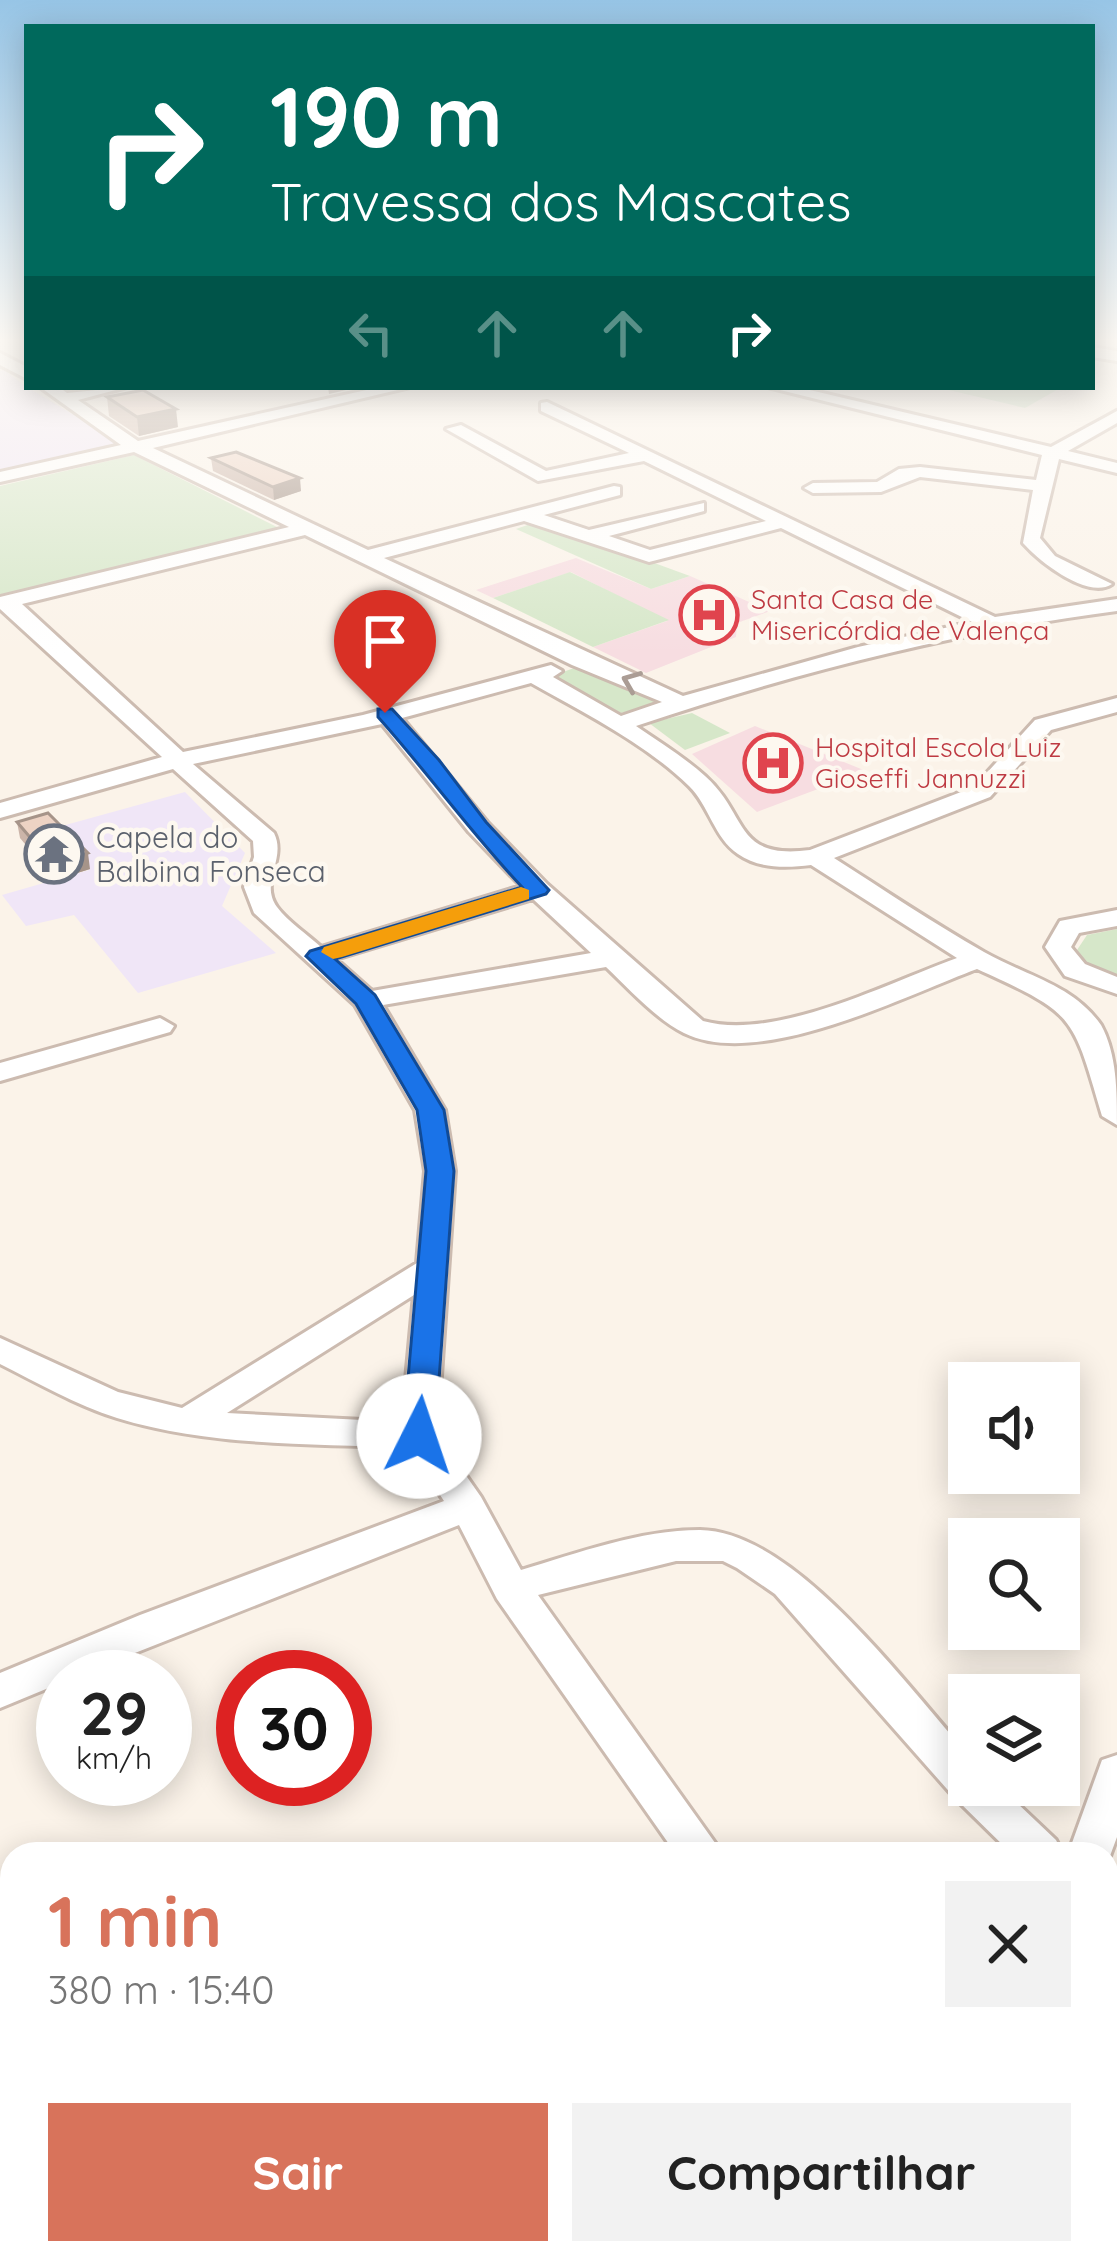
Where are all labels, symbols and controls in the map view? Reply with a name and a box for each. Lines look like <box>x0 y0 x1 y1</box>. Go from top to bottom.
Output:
text: 190 m <box>270 63 503 168</box>
icon: right <box>72 72 228 228</box>
text: Travessa dos Mascates <box>270 167 852 235</box>
icon: left <box>338 300 404 366</box>
icon: ahead <box>464 300 530 366</box>
icon: ahead <box>590 300 656 366</box>
icon: right <box>716 300 782 366</box>
place label: Santa Casa de Misericórdia de Valença <box>751 582 1049 647</box>
hospital icon: Santa Casa de Misericórdia de Valença <box>678 584 740 646</box>
pin <box>334 590 436 713</box>
icon: arrive <box>352 608 418 674</box>
one-way arrow <box>621 671 642 696</box>
place label: Hospital Escola Luiz Gioseffi Jannuzzi <box>815 730 1061 795</box>
hospital icon: Hospital Escola Luiz Gioseffi Jannuzzi <box>742 732 804 794</box>
place label: Capela do Balbina Fonseca <box>96 818 326 890</box>
temple icon: Capela do Balbina Fonseca <box>23 823 85 885</box>
map controls <box>948 1362 1080 1806</box>
button: sound <box>948 1362 1080 1494</box>
position arrow <box>356 1373 482 1499</box>
button: search <box>948 1518 1080 1650</box>
speed limit sign: 30 <box>216 1650 372 1806</box>
button: layers <box>948 1674 1080 1806</box>
text: 29 <box>80 1675 148 1750</box>
text: km/h <box>76 1739 152 1777</box>
text: 1 min <box>48 1875 222 1965</box>
button: close <box>945 1881 1071 2007</box>
text: 380 m · 15:40 <box>48 1965 275 2014</box>
button: Sair <box>48 2103 548 2241</box>
button: Compartilhar <box>572 2103 1071 2241</box>

